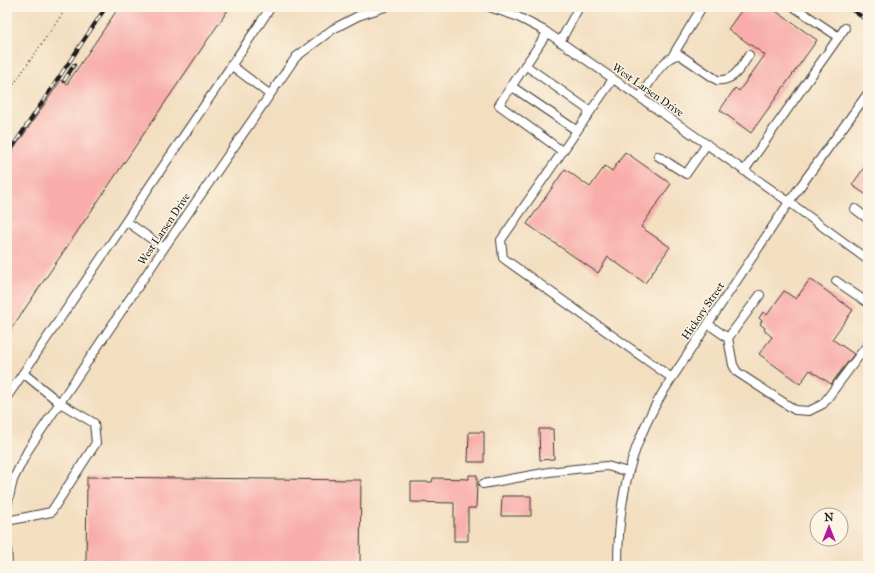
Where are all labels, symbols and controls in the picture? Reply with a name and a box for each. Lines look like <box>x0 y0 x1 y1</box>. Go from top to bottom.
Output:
street label: West Larsen Drive <box>610 61 687 120</box>
street label: West Larsen Drive <box>135 190 193 267</box>
street label: Hickory Street <box>679 280 727 342</box>
north arrow <box>809 507 849 547</box>
text: N <box>824 511 834 524</box>

